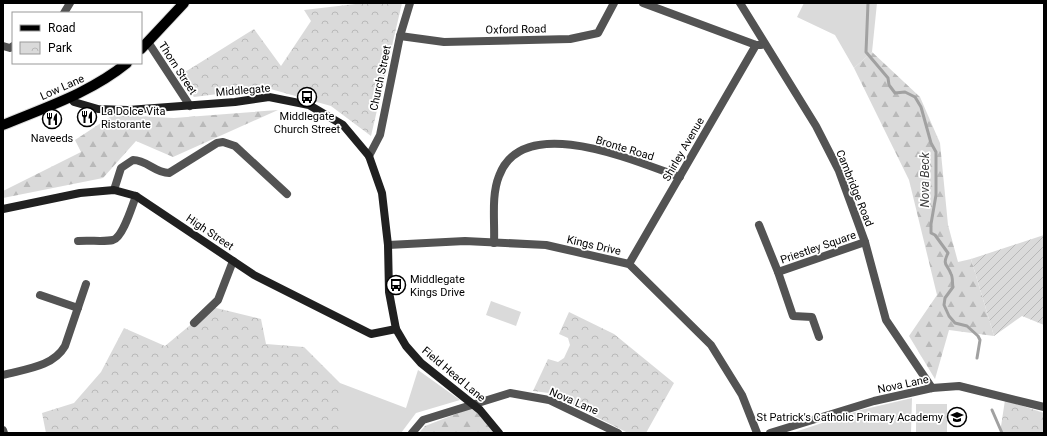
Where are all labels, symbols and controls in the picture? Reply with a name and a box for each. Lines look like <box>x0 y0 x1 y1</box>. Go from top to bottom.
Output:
legend <box>12 12 142 64</box>
text: Road <box>48 21 76 35</box>
street label: Oxford Road <box>485 22 547 37</box>
street label: Thorn Street <box>156 39 200 97</box>
text: Park <box>48 41 73 55</box>
street label: Church Street <box>367 44 394 112</box>
street label: Low Lane <box>38 72 86 103</box>
street label: Middlegate <box>215 82 271 99</box>
bus stop icon: Middlegate Church Street <box>296 86 318 108</box>
place label: La Dolce Vita Ristorante <box>101 105 165 131</box>
restaurant icon: La Dolce Vita Ristorante <box>76 106 98 128</box>
restaurant icon: Naveeds <box>41 108 63 130</box>
place label: Middlegate Church Street <box>274 110 341 136</box>
street label: Shirley Avenue <box>660 115 707 183</box>
place label: Naveeds <box>31 132 74 145</box>
street label: Bronte Road <box>594 133 656 163</box>
street label: Cambridge Road <box>833 148 876 228</box>
water label: Nova Beck <box>918 151 932 208</box>
street label: High Street <box>183 212 236 253</box>
street label: Priestley Square <box>779 228 858 266</box>
street label: Kings Drive <box>566 233 622 258</box>
place label: Middlegate Kings Drive <box>410 273 465 299</box>
bus stop icon: Middlegate Kings Drive <box>385 274 407 296</box>
street label: Field Head Lane <box>419 344 488 405</box>
street label: Nova Lane <box>876 373 930 396</box>
street label: Nova Lane <box>547 385 600 418</box>
school or university icon: St Patrick's Catholic Primary Academy <box>946 406 968 428</box>
place label: St Patrick's Catholic Primary Academy <box>757 411 944 424</box>

